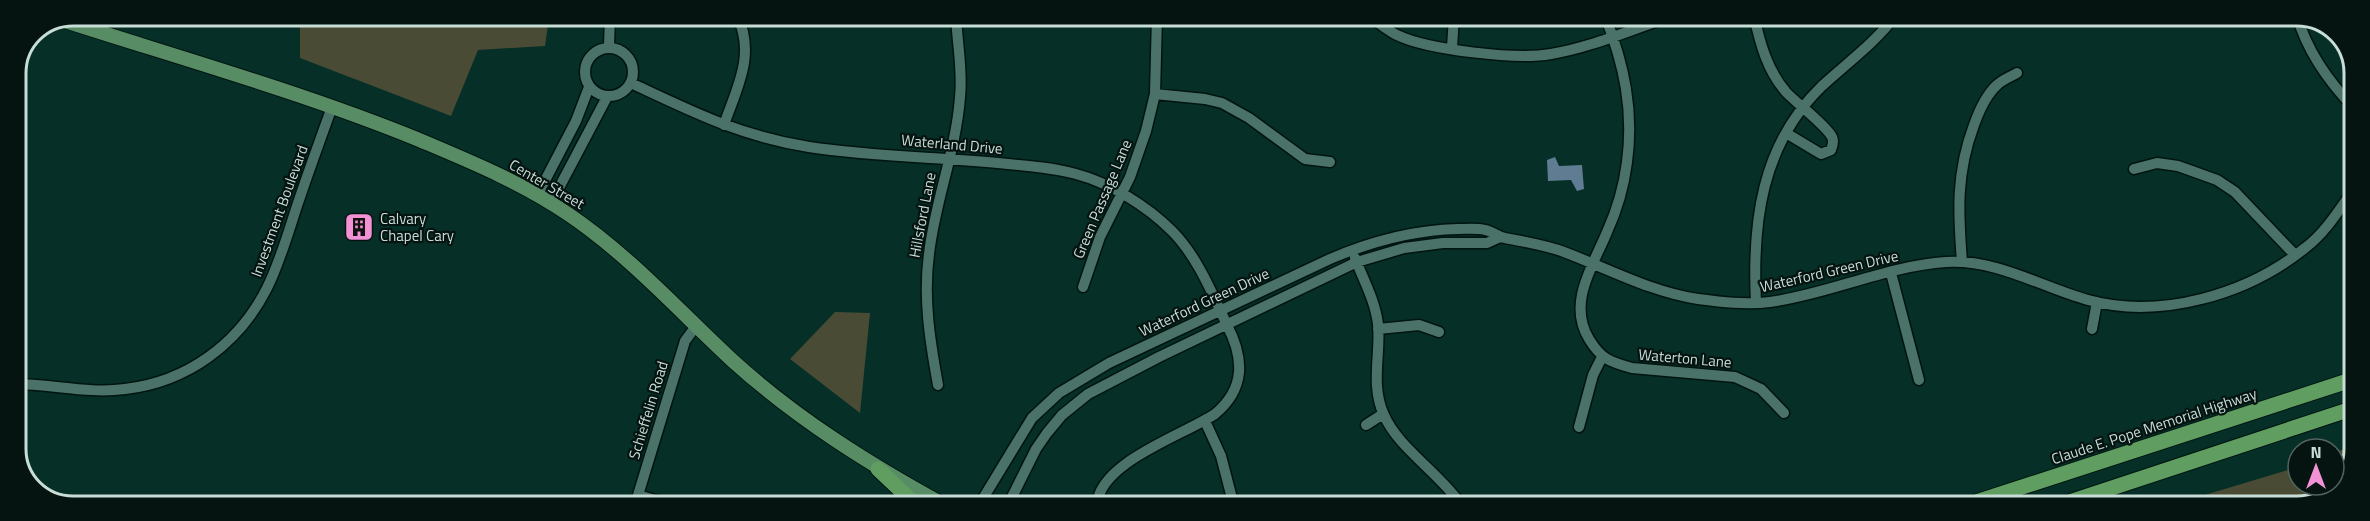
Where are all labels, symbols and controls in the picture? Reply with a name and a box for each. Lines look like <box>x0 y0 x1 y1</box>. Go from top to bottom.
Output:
street label: Waterland Drive <box>900 128 1004 160</box>
street label: Green Passage Lane <box>1067 136 1137 262</box>
street label: Investment Boulevard <box>244 142 314 280</box>
street label: Center Street <box>505 153 590 215</box>
street label: Hillsford Lane <box>902 170 942 260</box>
place label: Calvary Chapel Cary <box>380 207 454 247</box>
building icon: Calvary Chapel Cary <box>343 211 375 243</box>
street label: Waterford Green Drive <box>1758 244 1900 298</box>
street label: Waterford Green Drive <box>1135 262 1273 342</box>
street label: Waterton Lane <box>1637 342 1733 374</box>
street label: Schieffelin Road <box>622 358 674 462</box>
street label: Claude E. Pope Memorial Highway <box>2048 382 2260 470</box>
north arrow <box>2286 437 2346 497</box>
text: N <box>2310 440 2322 464</box>

